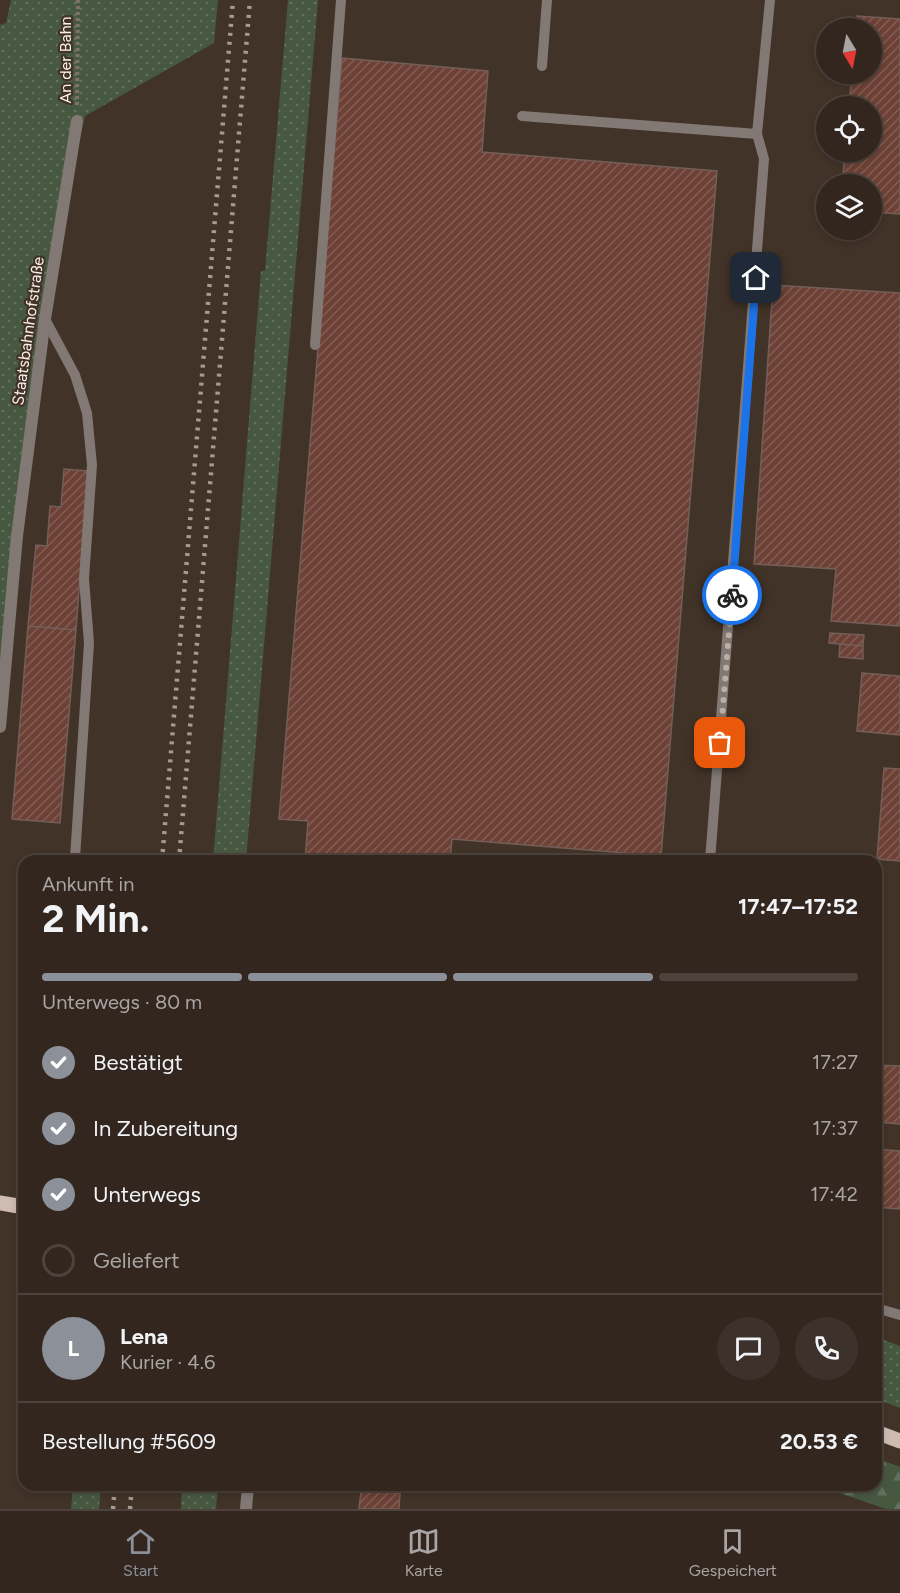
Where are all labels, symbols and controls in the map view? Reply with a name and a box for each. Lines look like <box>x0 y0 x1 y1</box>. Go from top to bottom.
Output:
street label: An der Bahn <box>56 16 75 103</box>
north arrow <box>816 18 882 84</box>
map controls <box>816 18 882 240</box>
button: locate <box>816 96 882 162</box>
button: layers <box>816 174 882 240</box>
pin <box>730 252 781 303</box>
street label: Staatsbahnhofstraße <box>8 255 48 407</box>
icon: home <box>739 261 772 294</box>
courier <box>702 565 762 625</box>
icon: bike <box>716 579 749 612</box>
pin <box>694 717 745 768</box>
icon: bag <box>703 726 736 759</box>
text: Ankunft in <box>42 872 134 896</box>
text: 17:47–17:52 <box>738 893 858 920</box>
text: 2 Min. <box>42 895 149 942</box>
text: Unterwegs · 80 m <box>42 990 202 1014</box>
icon: check <box>42 1046 75 1079</box>
text: Bestätigt <box>93 1049 183 1076</box>
text: 17:27 <box>812 1050 858 1074</box>
icon: check <box>42 1112 75 1145</box>
text: In Zubereitung <box>93 1115 238 1142</box>
text: 17:37 <box>812 1116 858 1140</box>
icon: check <box>42 1178 75 1211</box>
text: Unterwegs <box>93 1181 201 1208</box>
text: 17:42 <box>810 1182 858 1206</box>
text: Geliefert <box>93 1247 180 1274</box>
button: chat <box>717 1317 780 1380</box>
button: phone <box>795 1317 858 1380</box>
text: Lena <box>120 1323 168 1350</box>
text: L <box>68 1335 79 1362</box>
text: Kurier · 4.6 <box>120 1350 215 1374</box>
text: Bestellung #5609 <box>42 1428 216 1455</box>
text: 20.53 € <box>780 1428 858 1455</box>
tab: Start <box>123 1525 159 1580</box>
tab: Karte <box>405 1525 443 1580</box>
tab: Gespeichert <box>689 1525 777 1580</box>

